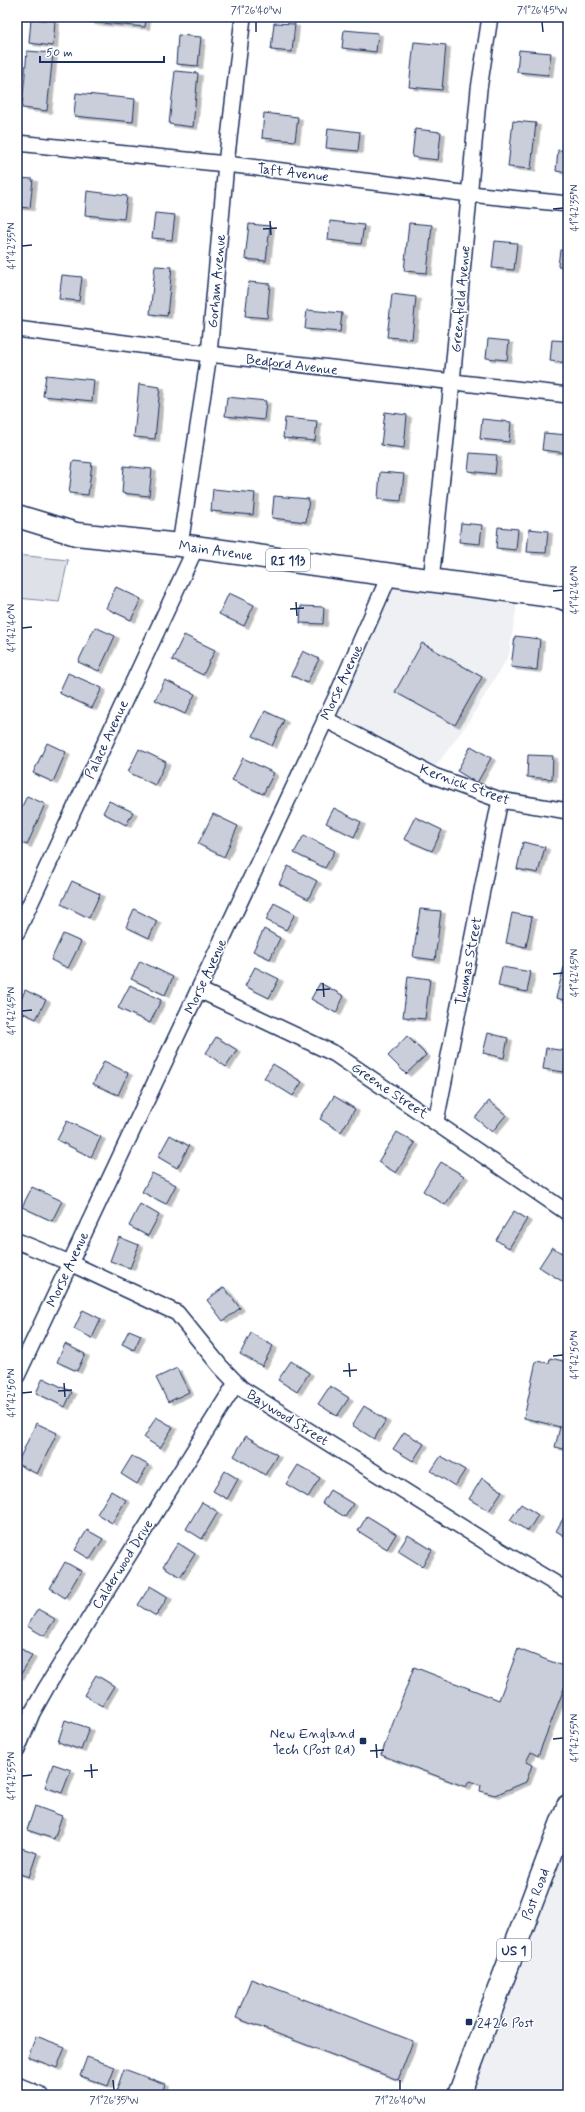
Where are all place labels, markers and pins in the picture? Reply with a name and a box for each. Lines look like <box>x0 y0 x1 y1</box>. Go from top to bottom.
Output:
place label: New England Tech (Post Rd) <box>270 1725 355 1759</box>
marker: New England Tech (Post Rd) <box>358 1736 368 1746</box>
place label: 2426 Post <box>477 2014 534 2032</box>
marker: 2426 Post <box>464 2017 474 2027</box>

